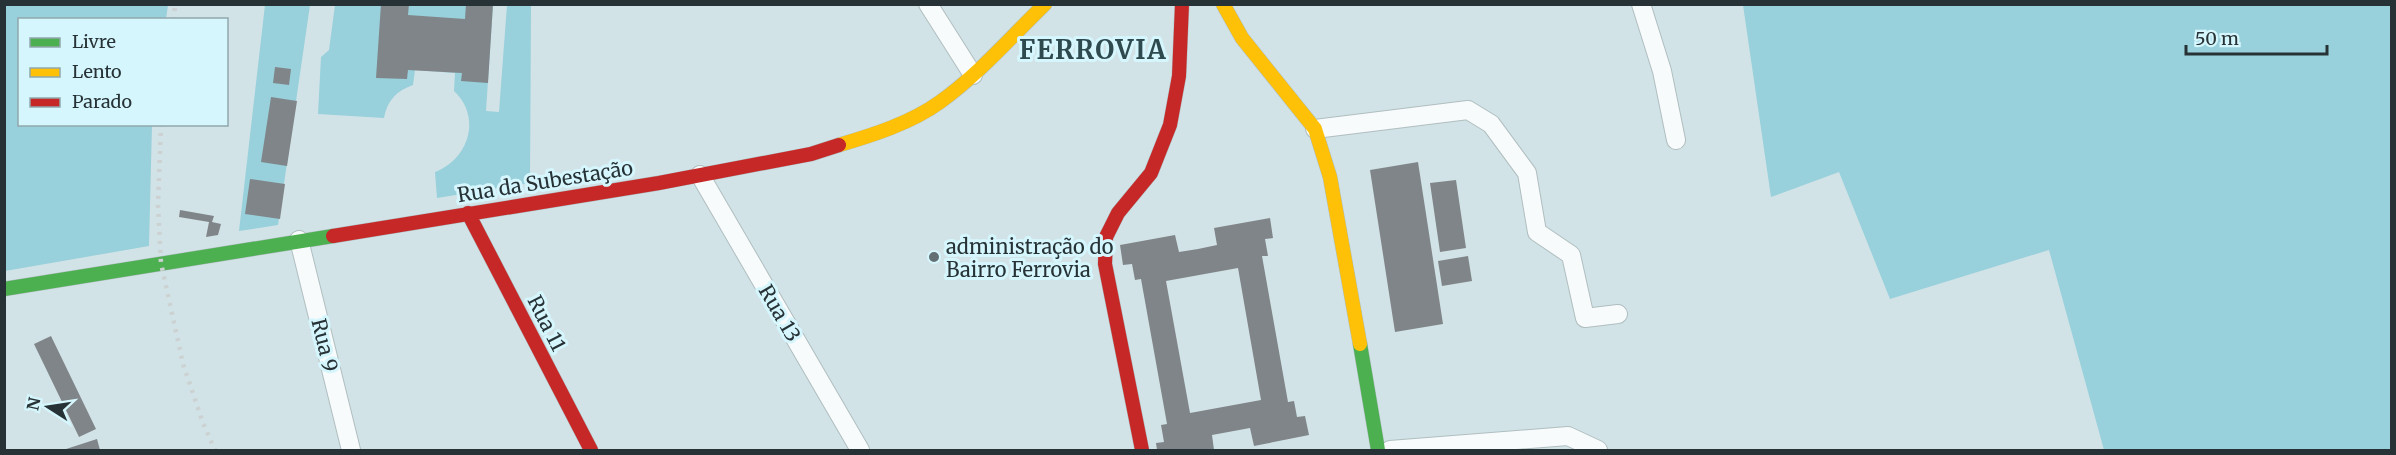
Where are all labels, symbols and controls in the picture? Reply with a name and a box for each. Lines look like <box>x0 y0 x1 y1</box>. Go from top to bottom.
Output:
legend <box>18 18 228 126</box>
scale bar <box>2186 18 2327 56</box>
text: 50 m <box>2195 27 2239 50</box>
text: Livre <box>72 30 116 53</box>
district label: FERROVIA <box>1019 33 1167 66</box>
text: Lento <box>72 60 122 83</box>
text: Parado <box>72 90 132 113</box>
street label: Rua da Subestação <box>455 155 635 207</box>
place label: administração do Bairro Ferrovia <box>946 234 1114 282</box>
marker: administração do Bairro Ferrovia <box>927 250 941 264</box>
street label: Rua 13 <box>754 280 806 346</box>
street label: Rua 11 <box>522 291 572 355</box>
street label: Rua 9 <box>306 316 344 374</box>
north arrow <box>18 377 78 437</box>
text: N <box>22 395 44 412</box>

